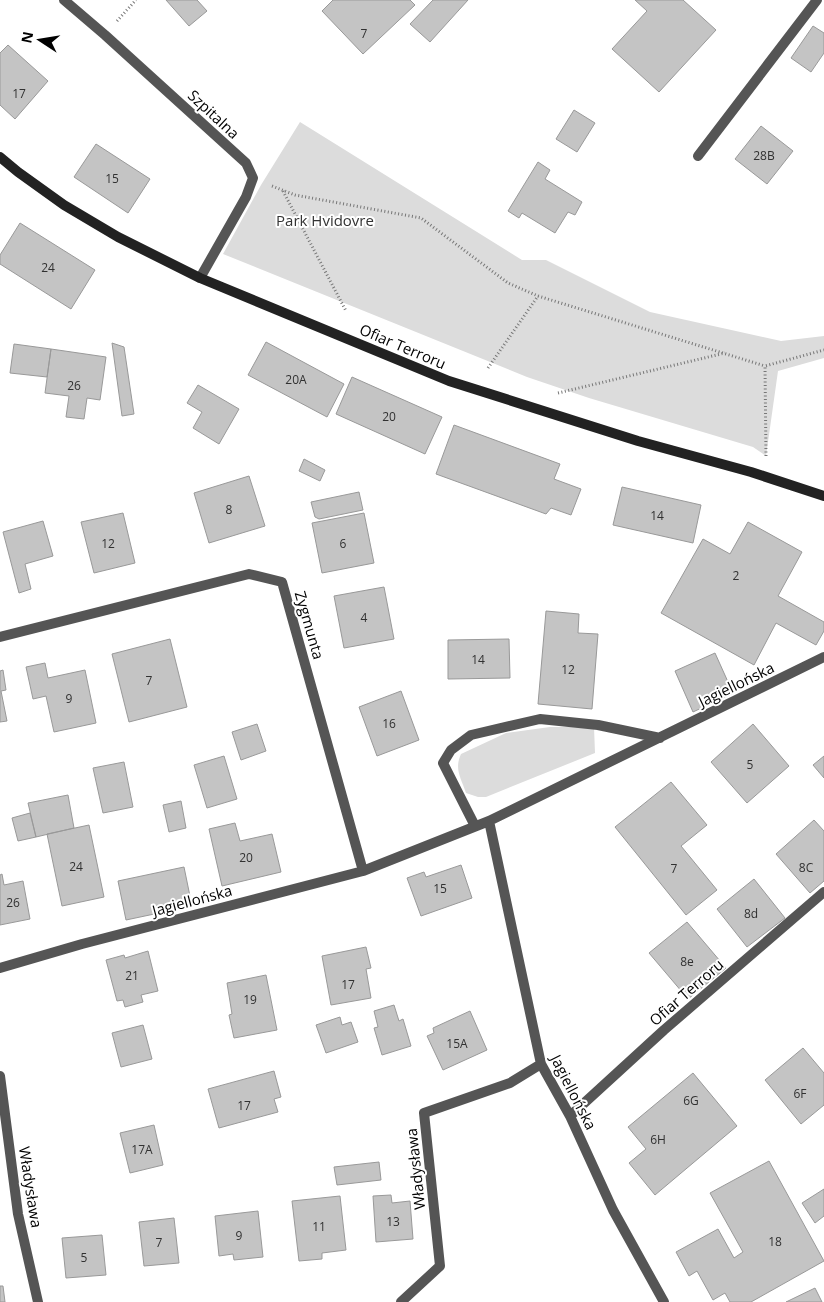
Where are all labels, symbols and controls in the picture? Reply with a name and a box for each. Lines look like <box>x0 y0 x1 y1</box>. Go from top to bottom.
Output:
north arrow <box>15 15 65 65</box>
house number: 7 <box>361 25 368 42</box>
text: N <box>16 30 37 45</box>
house number: 17 <box>12 85 26 102</box>
street label: Szpitalna <box>184 85 244 143</box>
house number: 28B <box>753 147 775 164</box>
house number: 15 <box>105 170 119 187</box>
park label: Park Hvidovre <box>276 210 374 230</box>
house number: 24 <box>41 259 55 276</box>
street label: Ofiar Terroru <box>357 319 449 373</box>
house number: 20A <box>285 371 307 388</box>
house number: 26 <box>67 377 81 394</box>
house number: 20 <box>382 408 396 425</box>
house number: 8 <box>226 501 233 518</box>
house number: 14 <box>650 507 664 524</box>
house number: 12 <box>101 535 115 552</box>
house number: 6 <box>340 535 347 552</box>
house number: 2 <box>733 567 740 584</box>
street label: Zygmunta <box>291 588 329 662</box>
house number: 4 <box>361 609 368 626</box>
house number: 14 <box>471 651 485 668</box>
street label: Jagiellońska <box>693 657 777 712</box>
house number: 12 <box>561 661 575 678</box>
house number: 7 <box>146 672 153 689</box>
house number: 9 <box>66 690 73 707</box>
house number: 16 <box>382 715 396 732</box>
house number: 5 <box>747 756 754 773</box>
house number: 20 <box>239 849 253 866</box>
house number: 24 <box>69 858 83 875</box>
house number: 8C <box>799 859 814 876</box>
house number: 7 <box>671 860 678 877</box>
street label: Jagiellońska <box>148 880 234 921</box>
house number: 15 <box>433 880 447 897</box>
house number: 26 <box>6 894 20 911</box>
house number: 8d <box>744 905 758 922</box>
house number: 8e <box>680 953 694 970</box>
street label: Ofiar Terroru <box>645 954 727 1030</box>
house number: 21 <box>125 967 139 984</box>
house number: 17 <box>341 976 355 993</box>
house number: 19 <box>243 991 257 1008</box>
house number: 15A <box>446 1035 468 1052</box>
street label: Jagiellońska <box>546 1049 601 1133</box>
house number: 6F <box>793 1085 807 1102</box>
house number: 6G <box>683 1092 699 1109</box>
house number: 17 <box>237 1097 251 1114</box>
street label: Władysława <box>401 1127 429 1211</box>
house number: 6H <box>650 1131 666 1148</box>
house number: 17A <box>131 1141 153 1158</box>
street label: Władysława <box>15 1145 47 1229</box>
house number: 13 <box>386 1213 400 1230</box>
house number: 11 <box>312 1218 326 1235</box>
house number: 9 <box>236 1227 243 1244</box>
house number: 18 <box>768 1233 782 1250</box>
house number: 7 <box>156 1234 163 1251</box>
house number: 5 <box>81 1249 88 1266</box>

